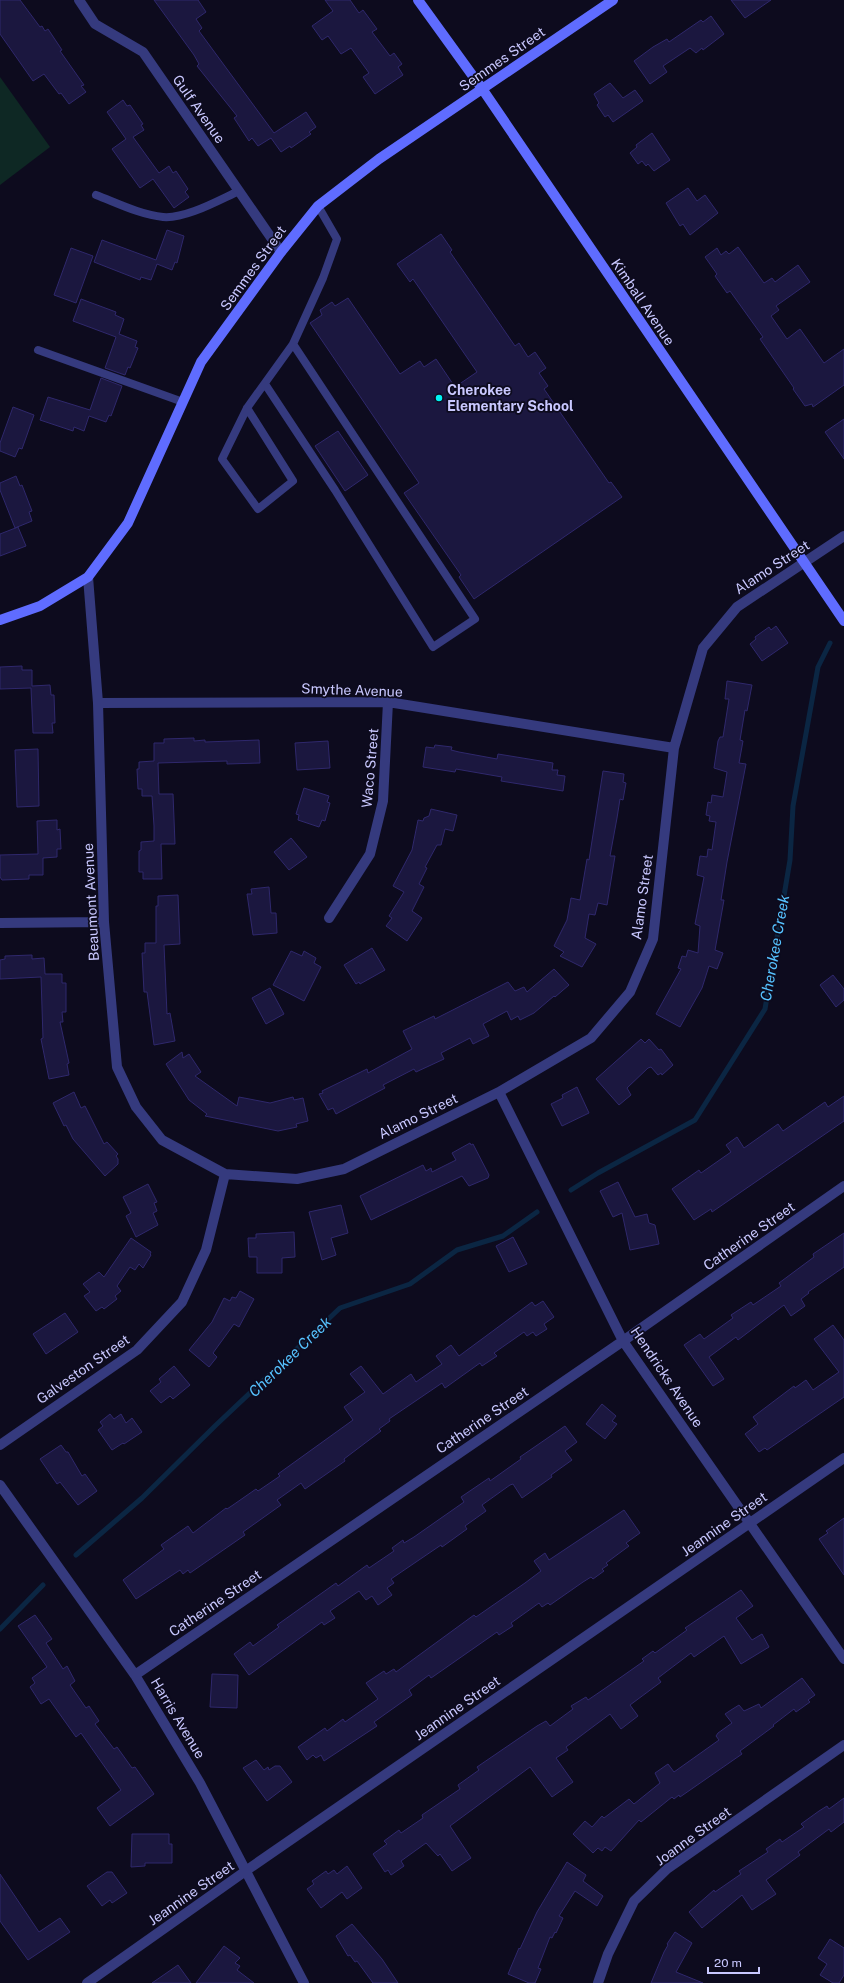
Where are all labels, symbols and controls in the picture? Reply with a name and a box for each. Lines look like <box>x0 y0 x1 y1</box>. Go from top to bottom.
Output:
street label: Semmes Street <box>456 24 548 94</box>
street label: Gulf Avenue <box>170 72 228 146</box>
street label: Semmes Street <box>217 223 289 313</box>
street label: Kimball Avenue <box>608 256 678 348</box>
place label: Cherokee Elementary School <box>447 382 574 414</box>
marker: Cherokee Elementary School <box>434 393 444 403</box>
street label: Alamo Street <box>732 537 812 597</box>
street label: Smythe Avenue <box>301 680 403 700</box>
street label: Waco Street <box>359 727 381 809</box>
street label: Beaumont Avenue <box>80 843 102 961</box>
street label: Alamo Street <box>628 853 656 941</box>
water label: Cherokee Creek <box>757 892 792 1003</box>
street label: Alamo Street <box>376 1090 460 1142</box>
street label: Catherine Street <box>700 1199 798 1273</box>
water label: Cherokee Creek <box>245 1312 335 1400</box>
street label: Hendricks Avenue <box>627 1324 707 1430</box>
street label: Galveston Street <box>34 1331 132 1407</box>
street label: Catherine Street <box>433 1383 531 1457</box>
street label: Jeannine Street <box>678 1488 770 1560</box>
street label: Catherine Street <box>166 1566 264 1640</box>
street label: Jeannine Street <box>411 1672 503 1744</box>
street label: Harris Avenue <box>148 1675 208 1761</box>
street label: Joanne Street <box>652 1803 734 1869</box>
street label: Jeannine Street <box>145 1857 237 1929</box>
scale bar <box>708 1949 759 1975</box>
text: 20 m <box>714 1956 742 1970</box>

